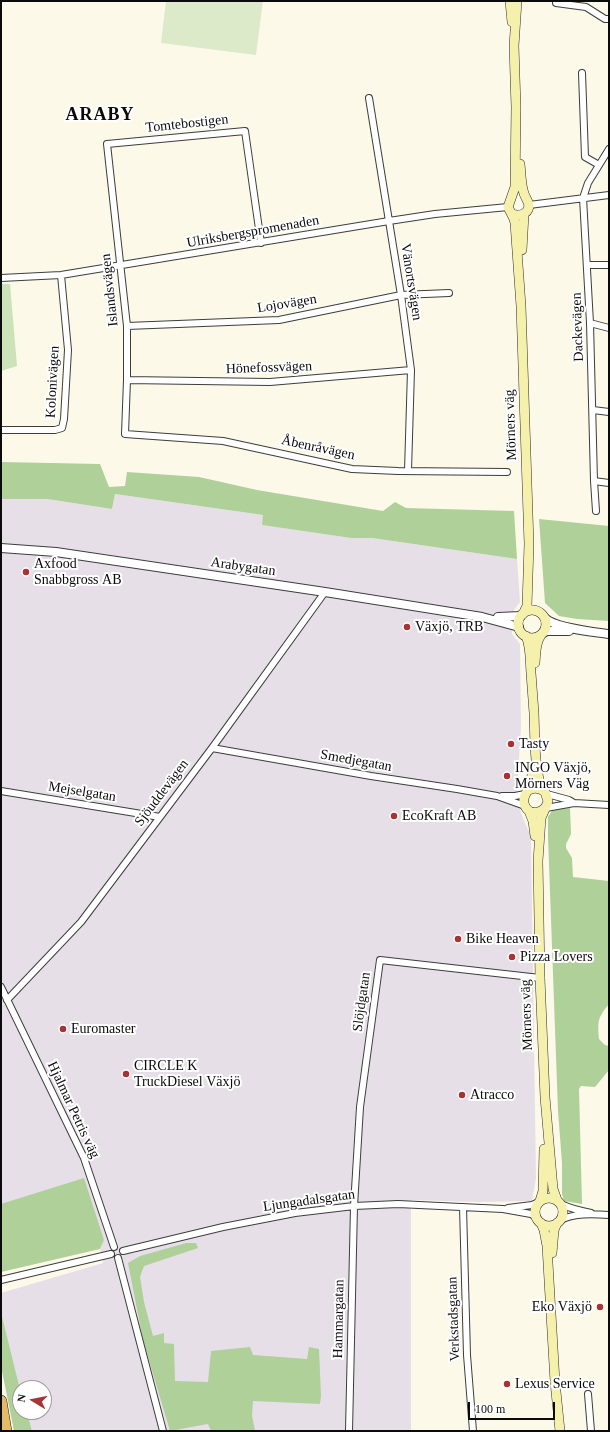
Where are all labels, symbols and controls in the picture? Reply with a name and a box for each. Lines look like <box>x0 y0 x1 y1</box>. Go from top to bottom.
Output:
district label: ARABY <box>65 104 135 126</box>
street label: Tomtebostigen <box>145 111 229 137</box>
street label: Ulriksbergspromenaden <box>185 212 321 252</box>
street label: Vänortsvägen <box>397 242 425 322</box>
street label: Islandsvägen <box>98 253 122 327</box>
street label: Lojovägen <box>256 291 318 317</box>
street label: Dackevägen <box>568 292 588 362</box>
street label: Kolonivägen <box>43 345 63 419</box>
street label: Hönefossvägen <box>226 358 312 378</box>
street label: Mörners väg <box>501 389 521 461</box>
street label: Åbenråvägen <box>280 432 356 464</box>
street label: Arabygatan <box>209 554 277 580</box>
place label: Axfood Snabbgross AB <box>34 556 122 588</box>
marker: Axfood Snabbgross AB <box>21 567 31 577</box>
place label: Växjö, TRB <box>415 619 483 635</box>
marker: Växjö, TRB <box>402 622 412 632</box>
place label: Tasty <box>519 736 549 752</box>
marker: Tasty <box>506 739 516 749</box>
street label: Smedjegatan <box>319 746 393 776</box>
street label: Sjöuddevägen <box>131 756 193 830</box>
place label: INGO Växjö, Mörners Väg <box>515 760 591 792</box>
marker: INGO Växjö, Mörners Väg <box>502 771 512 781</box>
street label: Mejselgatan <box>47 778 117 806</box>
place label: EcoKraft AB <box>402 808 476 824</box>
marker: EcoKraft AB <box>389 811 399 821</box>
place label: Bike Heaven <box>466 931 539 947</box>
marker: Bike Heaven <box>453 934 463 944</box>
place label: Pizza Lovers <box>520 949 593 965</box>
marker: Pizza Lovers <box>507 952 517 962</box>
street label: Slöjdgatan <box>350 971 374 1033</box>
street label: Mörners väg <box>517 979 537 1051</box>
place label: Euromaster <box>71 1021 136 1037</box>
marker: Euromaster <box>58 1024 68 1034</box>
place label: CIRCLE K TruckDiesel Växjö <box>134 1058 240 1090</box>
street label: Hjalmar Petris väg <box>43 1059 103 1161</box>
marker: CIRCLE K TruckDiesel Växjö <box>121 1069 131 1079</box>
place label: Atracco <box>470 1087 514 1103</box>
marker: Atracco <box>457 1090 467 1100</box>
street label: Ljungadalsgatan <box>262 1186 356 1216</box>
street label: Verkstadsgatan <box>444 1276 464 1362</box>
street label: Hammargatan <box>330 1279 348 1359</box>
place label: Eko Växjö <box>532 1299 592 1315</box>
marker: Eko Växjö <box>595 1302 605 1312</box>
place label: Lexus Service <box>515 1376 595 1392</box>
marker: Lexus Service <box>502 1379 512 1389</box>
north arrow <box>12 1380 52 1420</box>
text: N <box>15 1393 28 1403</box>
scale bar <box>470 1394 557 1420</box>
text: 100 m <box>475 1402 505 1416</box>

